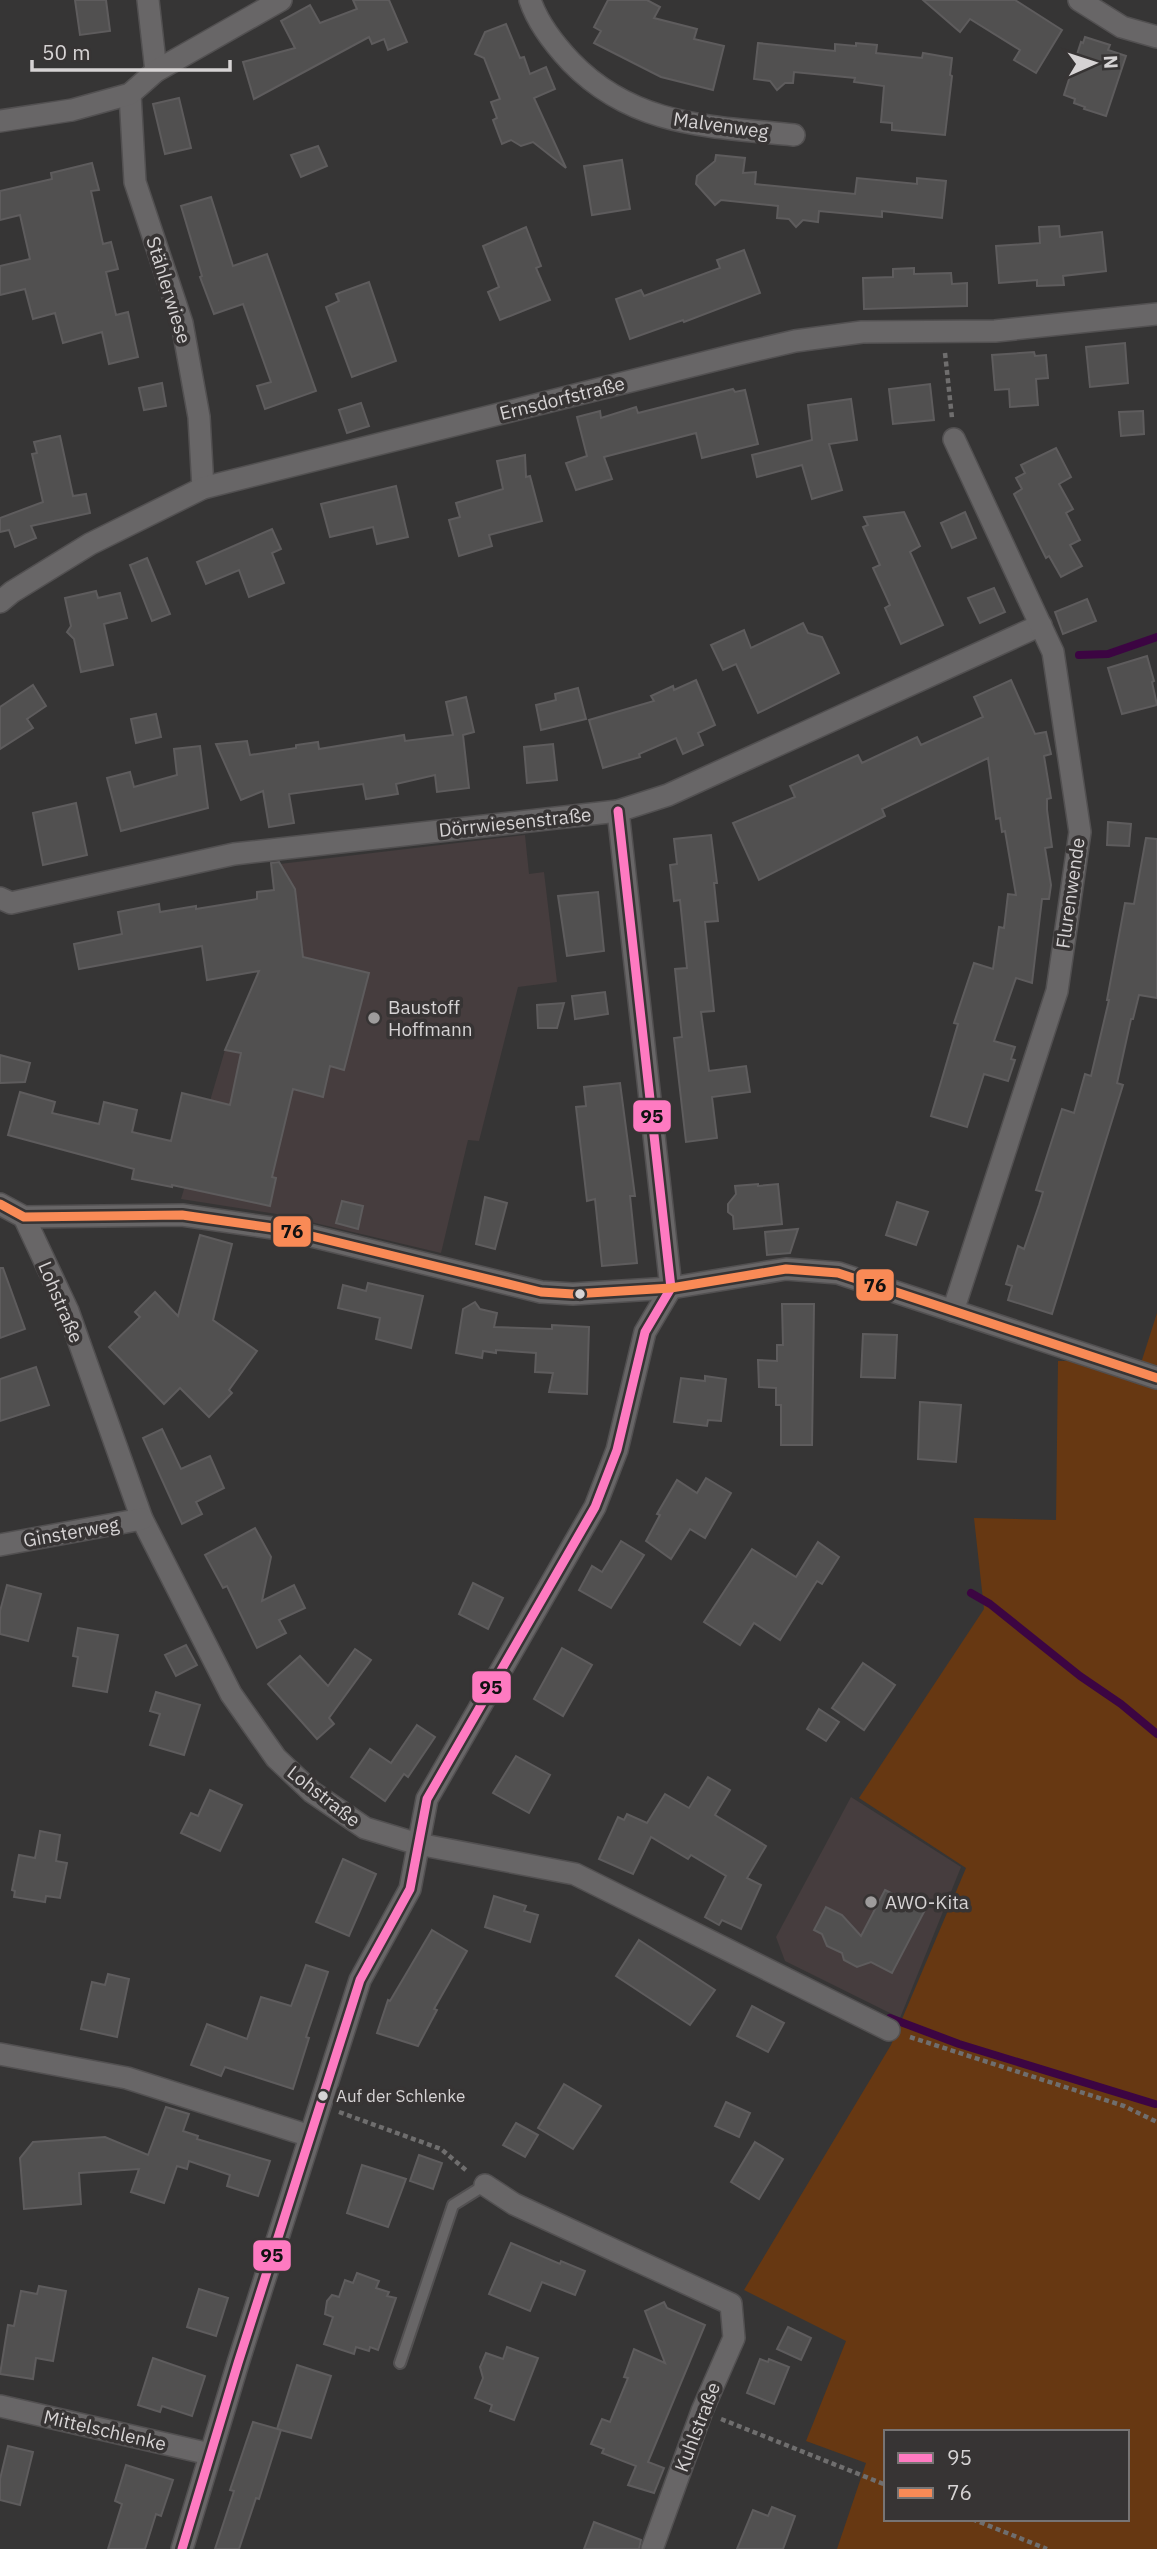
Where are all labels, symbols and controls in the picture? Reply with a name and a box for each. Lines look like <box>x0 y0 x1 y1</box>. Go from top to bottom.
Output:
scale bar <box>32 28 229 72</box>
north arrow <box>1059 28 1129 98</box>
text: 50 m <box>42 38 91 66</box>
text: N <box>1099 55 1123 70</box>
street label: Malvenweg <box>672 106 770 144</box>
street label: Stählerwiese <box>141 234 197 346</box>
street label: Ernsdorfstraße <box>497 371 627 425</box>
street label: Dörrwiesenstraße <box>438 802 592 842</box>
street label: Flurenwende <box>1050 836 1090 950</box>
place label: Baustoff Hoffmann <box>388 995 473 1041</box>
marker: Baustoff Hoffmann <box>366 1010 382 1026</box>
line badge: 95 <box>632 1099 672 1133</box>
text: 95 <box>641 1104 663 1128</box>
line badge: 76 <box>272 1215 312 1248</box>
text: 76 <box>281 1219 303 1243</box>
street label: Lohstraße <box>33 1258 89 1346</box>
line badge: 76 <box>855 1268 895 1302</box>
text: 76 <box>864 1273 886 1297</box>
unlabelled marker <box>573 1287 587 1301</box>
street label: Ginsterweg <box>21 1512 121 1552</box>
line badge: 95 <box>471 1670 512 1704</box>
text: 95 <box>480 1675 502 1699</box>
street label: Lohstraße <box>283 1760 365 1832</box>
place label: AWO-Kita <box>885 1890 969 1914</box>
marker: AWO-Kita <box>863 1894 879 1910</box>
place label: Auf der Schlenke <box>336 2085 465 2107</box>
marker: Auf der Schlenke <box>316 2089 330 2103</box>
line badge: 95 <box>252 2239 292 2272</box>
text: 95 <box>261 2243 283 2267</box>
street label: Kuhlstraße <box>669 2379 725 2475</box>
street label: Mittelschlenke <box>41 2404 169 2456</box>
legend <box>884 2430 1129 2521</box>
text: 95 <box>947 2443 972 2471</box>
text: 76 <box>947 2478 972 2506</box>

